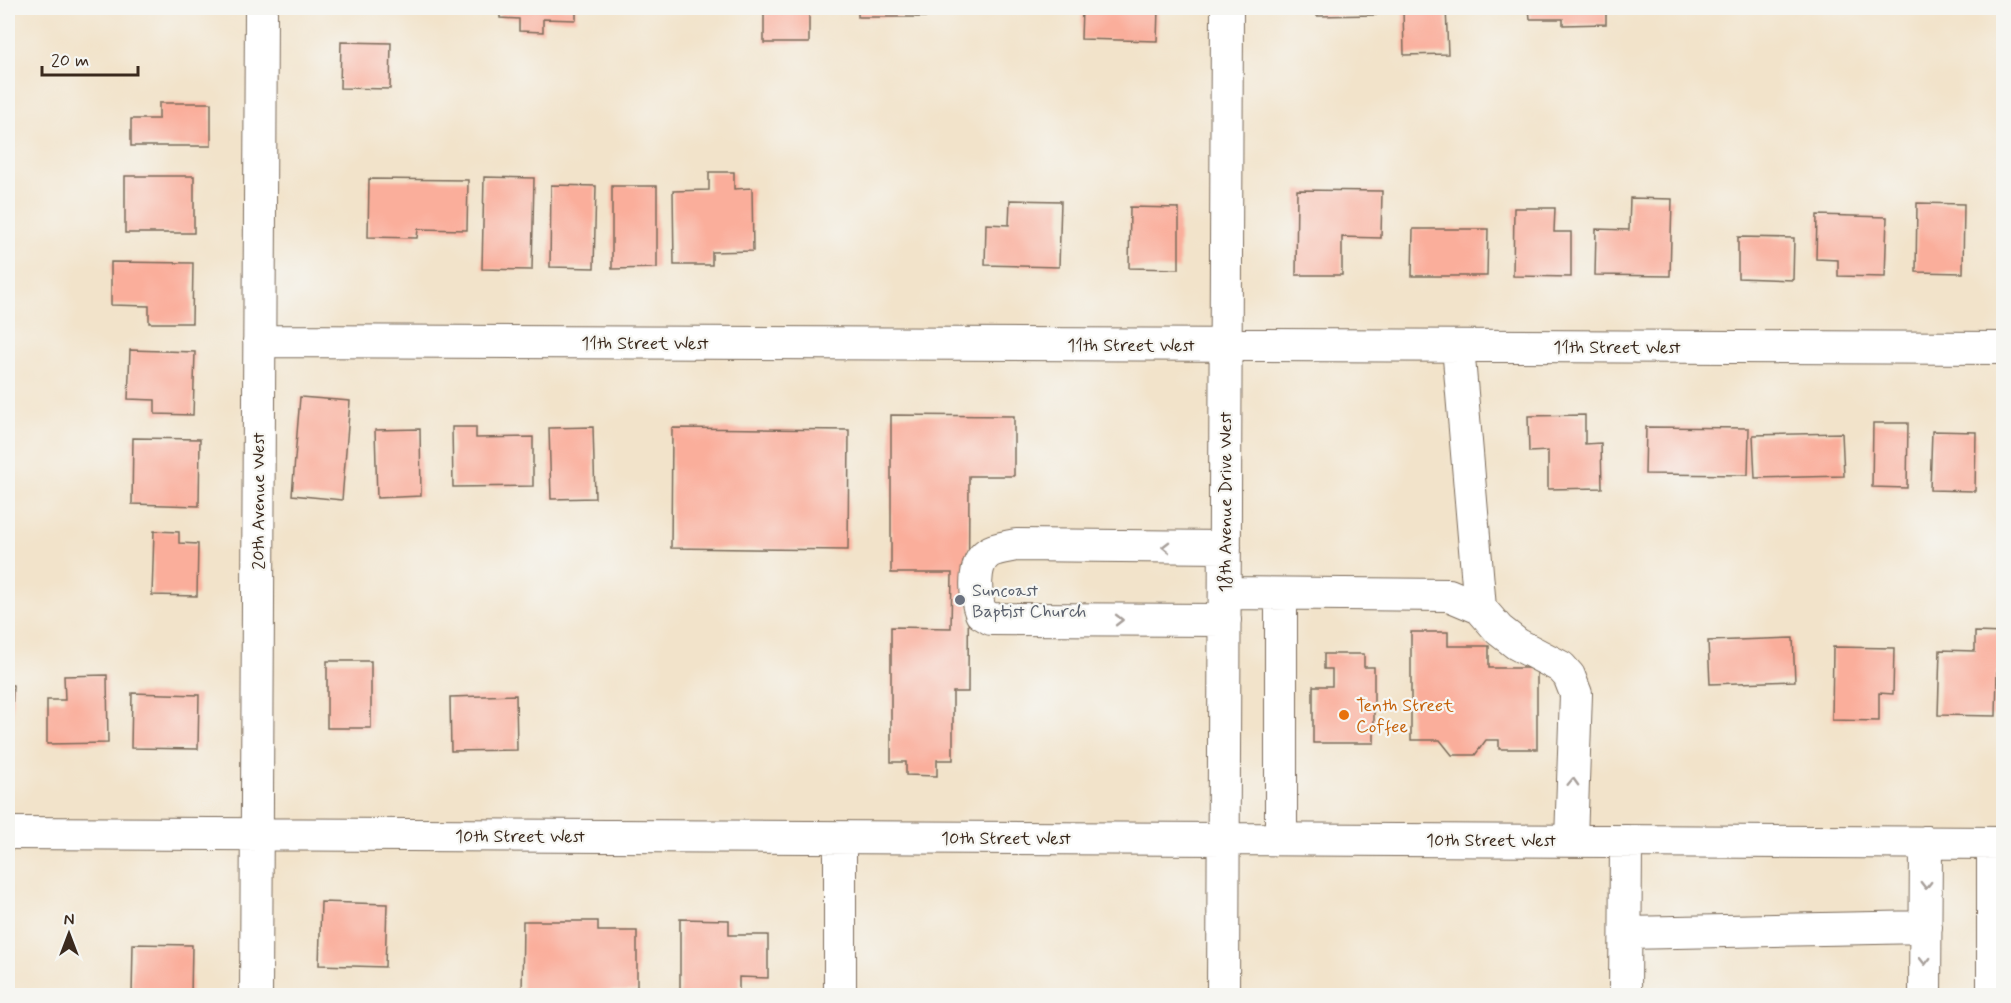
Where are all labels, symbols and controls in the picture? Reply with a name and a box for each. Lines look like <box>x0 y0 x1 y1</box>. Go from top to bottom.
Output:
scale bar <box>42 39 138 77</box>
text: 20 m <box>51 49 89 73</box>
street label: 11th Street West <box>581 332 709 356</box>
street label: 11th Street West <box>1067 334 1195 358</box>
street label: 11th Street West <box>1553 336 1681 360</box>
street label: 18th Avenue Drive West <box>1214 411 1238 593</box>
street label: 20th Avenue West <box>247 432 271 570</box>
one-way arrow <box>1162 540 1171 553</box>
place label: Suncoast Baptist Church <box>972 579 1086 624</box>
marker: Suncoast Baptist Church <box>953 593 967 607</box>
one-way arrow <box>1115 614 1124 626</box>
place label: Tenth Street Coffee <box>1356 694 1454 739</box>
marker: Tenth Street Coffee <box>1337 708 1351 722</box>
one-way arrow <box>1567 777 1580 786</box>
street label: 10th Street West <box>455 825 586 849</box>
street label: 10th Street West <box>941 827 1072 851</box>
street label: 10th Street West <box>1426 829 1557 853</box>
one-way arrow <box>1920 880 1932 889</box>
north arrow <box>39 904 99 964</box>
text: N <box>64 910 74 931</box>
one-way arrow <box>1919 957 1931 966</box>

